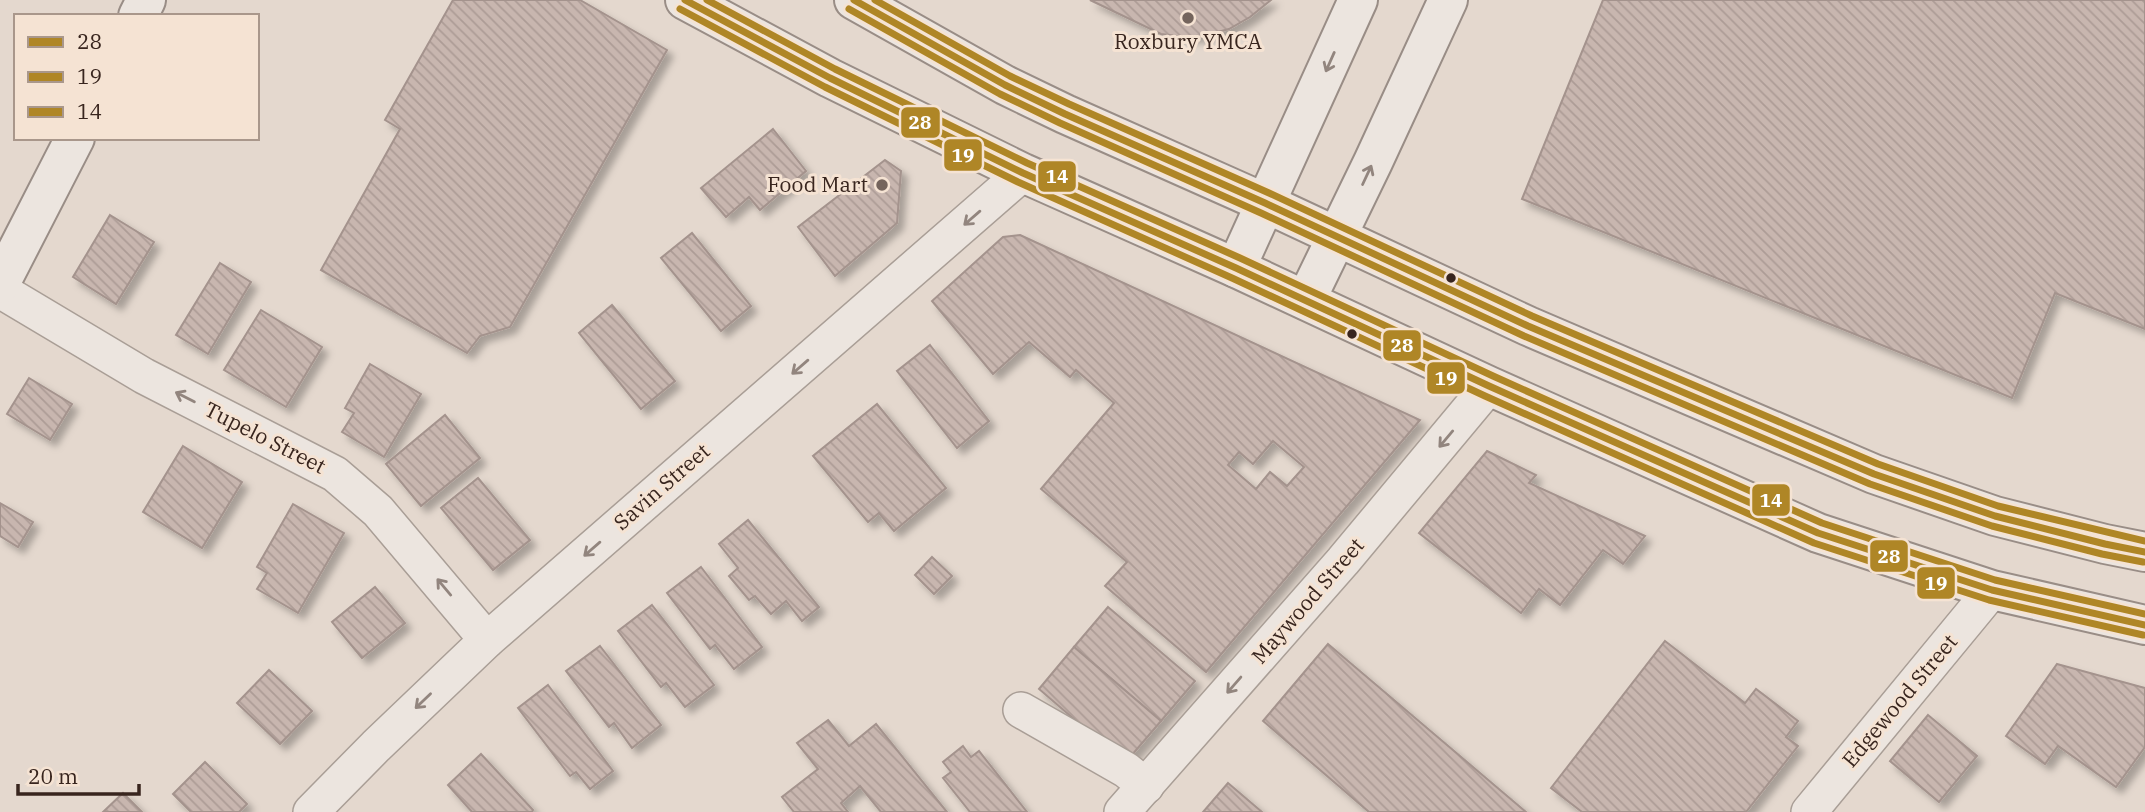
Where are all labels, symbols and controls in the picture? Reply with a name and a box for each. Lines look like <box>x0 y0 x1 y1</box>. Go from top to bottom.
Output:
marker: Roxbury YMCA <box>1180 10 1196 26</box>
legend <box>14 14 259 140</box>
text: 28 <box>77 27 102 55</box>
place label: Roxbury YMCA <box>1114 27 1263 55</box>
one-way arrow <box>1323 51 1336 72</box>
text: 19 <box>77 62 102 90</box>
text: 14 <box>77 97 102 125</box>
line badge: 28 <box>900 106 941 139</box>
text: 28 <box>909 110 931 134</box>
line badge: 19 <box>943 138 983 172</box>
text: 19 <box>952 143 974 167</box>
line badge: 14 <box>1037 160 1077 193</box>
text: 14 <box>1046 164 1068 188</box>
one-way arrow <box>1360 165 1374 186</box>
place label: Food Mart <box>767 170 868 198</box>
marker: Food Mart <box>874 177 890 193</box>
one-way arrow <box>963 210 981 226</box>
unlabelled marker <box>1444 271 1458 285</box>
unlabelled marker <box>1345 327 1359 341</box>
line badge: 28 <box>1382 329 1422 362</box>
text: 28 <box>1391 333 1413 357</box>
one-way arrow <box>792 359 810 375</box>
line badge: 19 <box>1426 361 1466 395</box>
text: 19 <box>1435 366 1457 390</box>
one-way arrow <box>175 390 196 403</box>
street label: Tupelo Street <box>200 395 331 480</box>
one-way arrow <box>1438 429 1454 447</box>
street label: Savin Street <box>607 437 715 536</box>
line badge: 14 <box>1751 483 1791 517</box>
text: 14 <box>1760 488 1782 512</box>
street label: Maywood Street <box>1245 531 1370 669</box>
line badge: 28 <box>1869 539 1909 573</box>
one-way arrow <box>583 541 601 557</box>
text: 28 <box>1878 544 1900 568</box>
line badge: 19 <box>1916 566 1956 600</box>
text: 19 <box>1925 571 1947 595</box>
one-way arrow <box>436 579 451 597</box>
street label: Edgewood Street <box>1835 628 1963 773</box>
one-way arrow <box>1226 676 1242 694</box>
one-way arrow <box>414 693 432 709</box>
scale bar <box>18 752 138 796</box>
text: 20 m <box>28 762 78 790</box>

